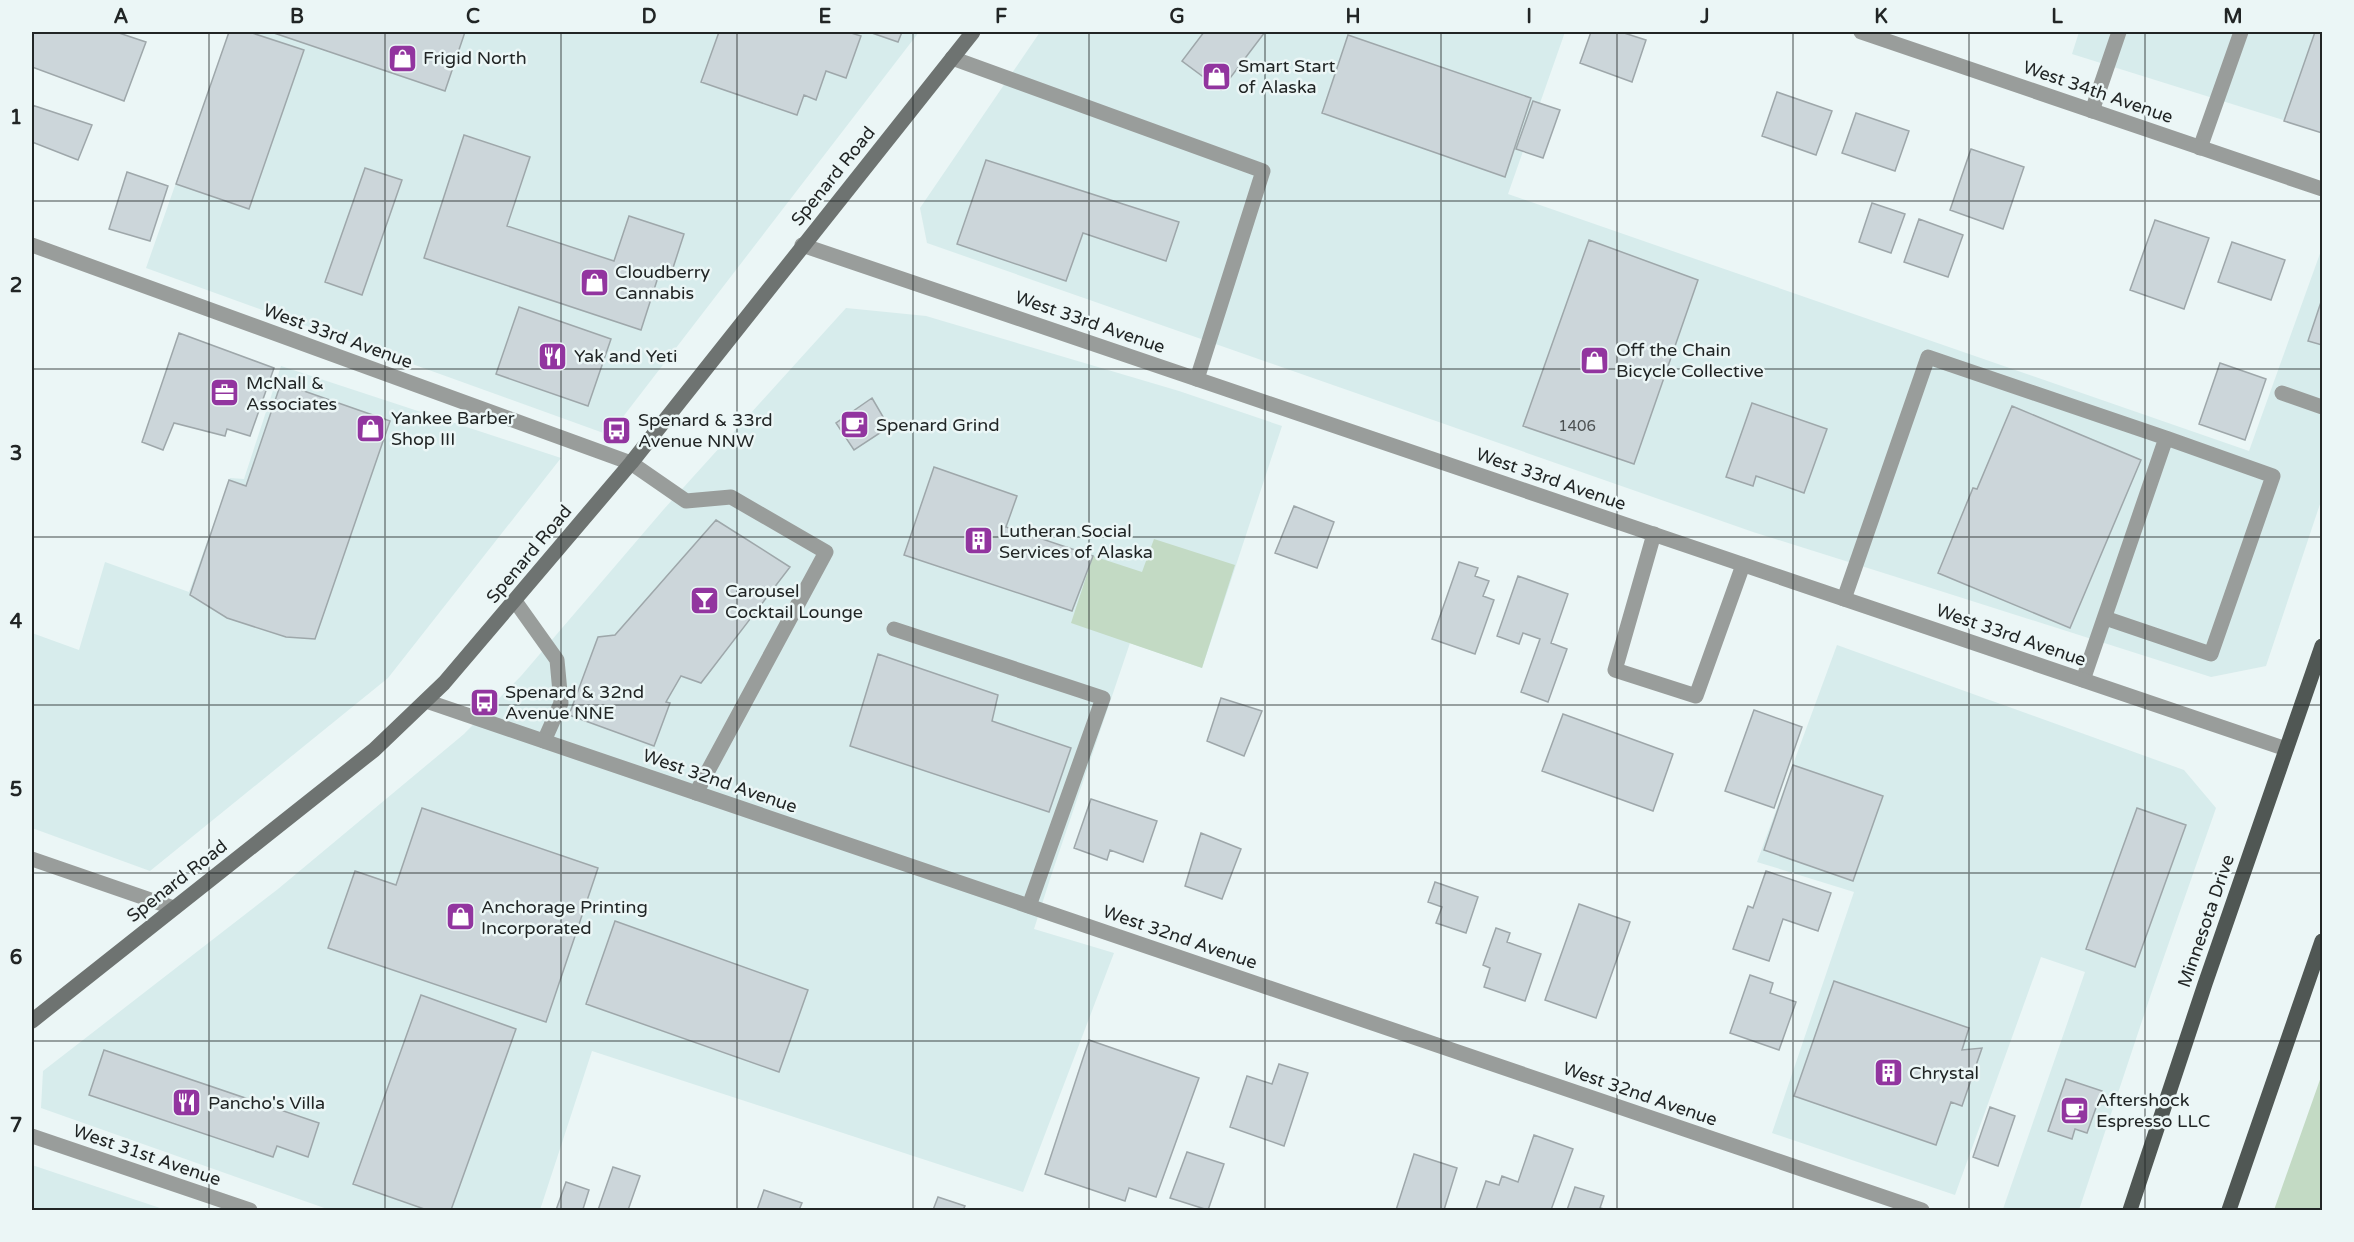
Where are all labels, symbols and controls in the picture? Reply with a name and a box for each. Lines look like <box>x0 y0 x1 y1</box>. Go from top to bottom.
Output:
text: A <box>114 5 129 29</box>
text: B <box>290 5 304 29</box>
text: C <box>466 5 480 29</box>
text: D <box>641 5 657 29</box>
text: E <box>819 5 832 29</box>
text: F <box>995 5 1007 29</box>
text: G <box>1169 5 1185 29</box>
text: H <box>1345 5 1361 29</box>
text: I <box>1526 5 1532 29</box>
text: J <box>1699 5 1710 29</box>
text: K <box>1874 5 1888 29</box>
text: L <box>2051 5 2063 29</box>
text: M <box>2223 5 2243 29</box>
shop icon: Frigid North <box>386 42 418 74</box>
place label: Frigid North <box>423 47 527 69</box>
place label: Smart Start of Alaska <box>1238 55 1336 98</box>
street label: West 34th Avenue <box>2020 56 2176 128</box>
shop icon: Smart Start of Alaska <box>1201 60 1233 92</box>
text: 1 <box>10 106 22 130</box>
street label: Spenard Road <box>786 122 880 230</box>
place label: Cloudberry Cannabis <box>615 261 711 304</box>
shop icon: Cloudberry Cannabis <box>578 266 610 298</box>
text: 2 <box>10 274 22 298</box>
street label: West 33rd Avenue <box>1012 286 1168 358</box>
street label: West 33rd Avenue <box>260 299 416 373</box>
place label: Off the Chain Bicycle Collective <box>1616 339 1764 382</box>
restaurant icon: Yak and Yeti <box>537 340 569 372</box>
shop icon: Off the Chain Bicycle Collective <box>1579 344 1611 376</box>
place label: Yak and Yeti <box>574 345 677 367</box>
place label: McNall & Associates <box>246 372 337 415</box>
office icon: McNall & Associates <box>209 377 241 409</box>
place label: Yankee Barber Shop III <box>391 407 515 450</box>
place label: Spenard & 33rd Avenue NNW <box>638 409 773 452</box>
cafe icon: Spenard Grind <box>839 409 871 441</box>
shop icon: Yankee Barber Shop III <box>354 412 386 444</box>
bus stop icon: Spenard & 33rd Avenue NNW <box>601 414 633 446</box>
place label: Spenard Grind <box>876 414 1000 436</box>
house number: 1406 <box>1558 417 1596 435</box>
text: 3 <box>10 442 22 466</box>
street label: West 33rd Avenue <box>1473 443 1629 515</box>
street label: Spenard Road <box>482 500 576 608</box>
place label: Lutheran Social Services of Alaska <box>999 520 1153 563</box>
building icon: Lutheran Social Services of Alaska <box>962 525 994 557</box>
place label: Carousel Cocktail Lounge <box>725 580 863 623</box>
bar icon: Carousel Cocktail Lounge <box>688 585 720 617</box>
street label: West 33rd Avenue <box>1933 599 2089 671</box>
text: 4 <box>10 610 23 634</box>
place label: Spenard & 32nd Avenue NNE <box>505 681 644 724</box>
bus stop icon: Spenard & 32nd Avenue NNE <box>468 686 500 718</box>
street label: West 32nd Avenue <box>640 744 800 818</box>
text: 5 <box>10 778 22 802</box>
street label: Spenard Road <box>122 835 232 927</box>
street label: Minnesota Drive <box>2173 852 2239 990</box>
place label: Anchorage Printing Incorporated <box>481 896 648 939</box>
street label: West 32nd Avenue <box>1100 900 1260 974</box>
shop icon: Anchorage Printing Incorporated <box>444 901 476 933</box>
text: 6 <box>10 946 22 970</box>
street label: West 32nd Avenue <box>1560 1057 1720 1131</box>
building icon: Chrystal <box>1872 1057 1904 1089</box>
place label: Chrystal <box>1909 1062 1979 1084</box>
restaurant icon: Pancho's Villa <box>171 1087 203 1119</box>
place label: Aftershock Espresso LLC <box>2096 1089 2210 1132</box>
place label: Pancho's Villa <box>208 1092 325 1114</box>
cafe icon: Aftershock Espresso LLC <box>2059 1094 2091 1126</box>
text: 7 <box>10 1114 22 1138</box>
street label: West 31st Avenue <box>70 1119 224 1191</box>

